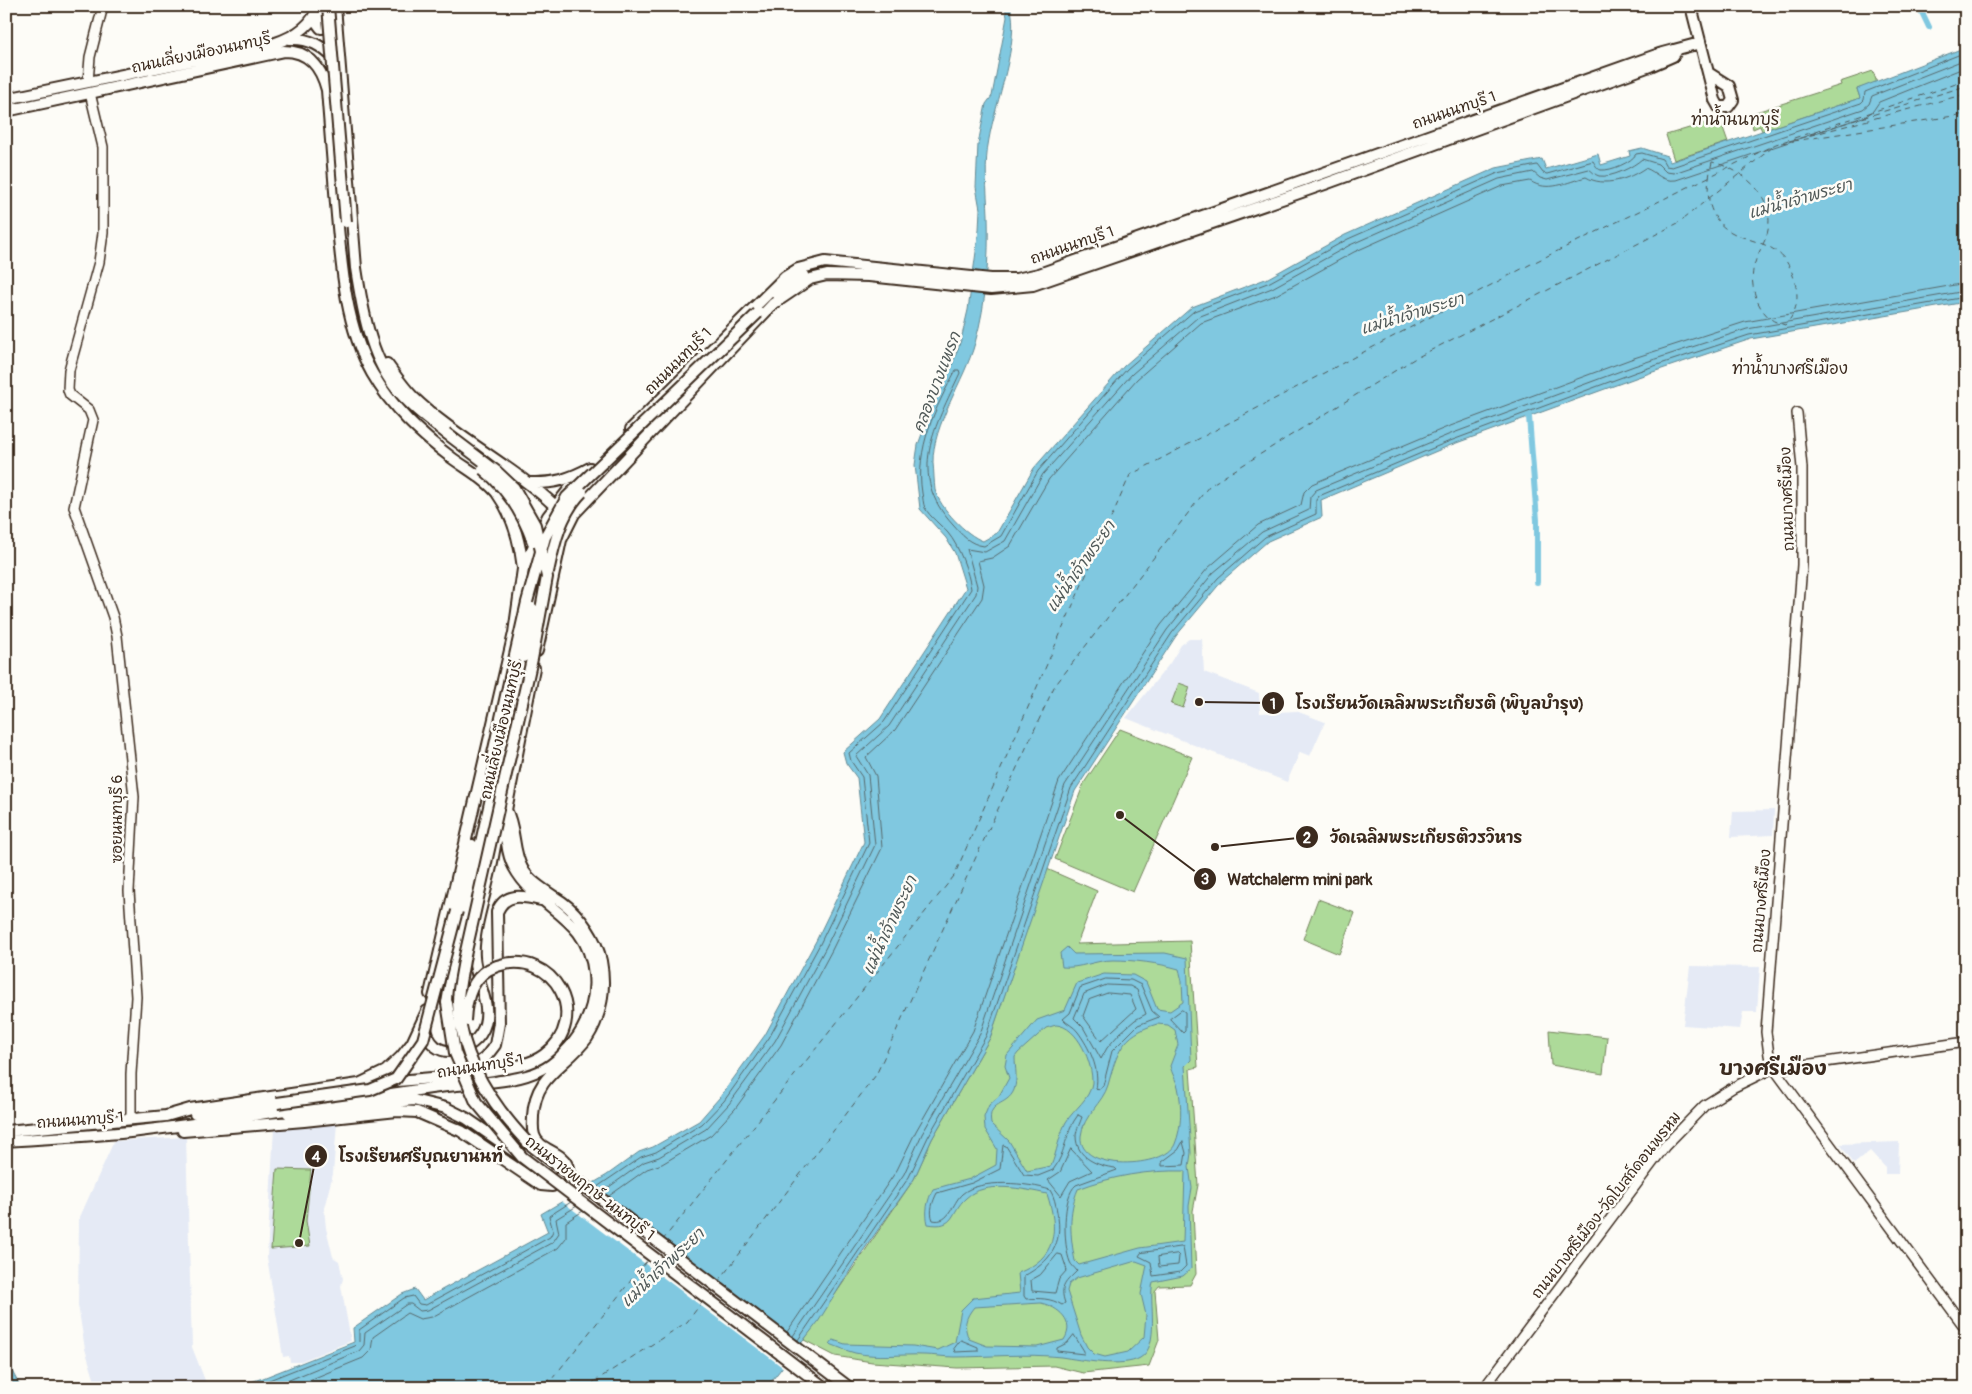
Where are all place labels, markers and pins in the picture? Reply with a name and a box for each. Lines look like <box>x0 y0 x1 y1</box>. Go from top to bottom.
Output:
callout: โรงเรียนวัดเฉลิมพระเกียรติ (พิบูลบำรุง) <box>1261 688 1594 719</box>
callout: วัดเฉลิมพระเกียรติวรวิหาร <box>1294 822 1532 853</box>
callout: Watchalerm mini park <box>1193 864 1383 895</box>
callout: โรงเรียนศรีบุณยานนท์ <box>304 1141 513 1172</box>

